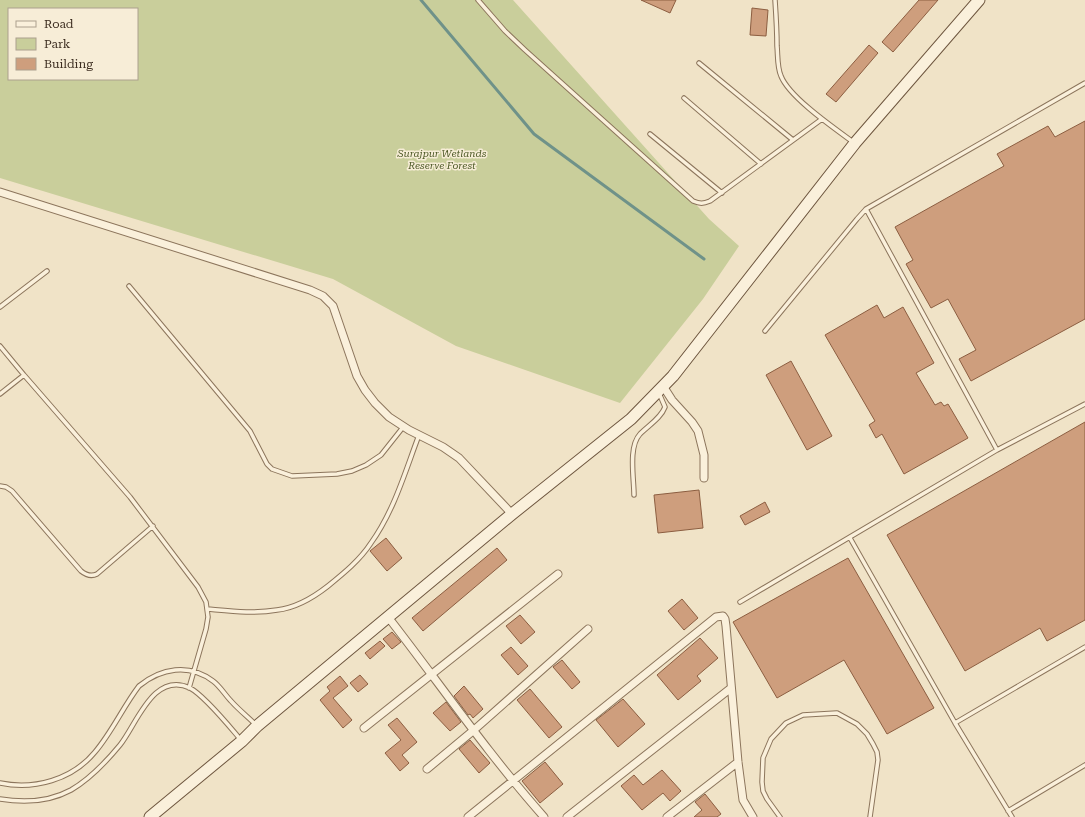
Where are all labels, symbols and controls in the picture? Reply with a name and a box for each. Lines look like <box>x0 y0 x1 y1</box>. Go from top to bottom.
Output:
legend <box>8 8 138 80</box>
text: Road <box>44 17 74 31</box>
text: Park <box>44 37 71 51</box>
text: Building <box>44 57 93 71</box>
park label: Surajpur Wetlands Reserve Forest <box>397 148 487 171</box>

